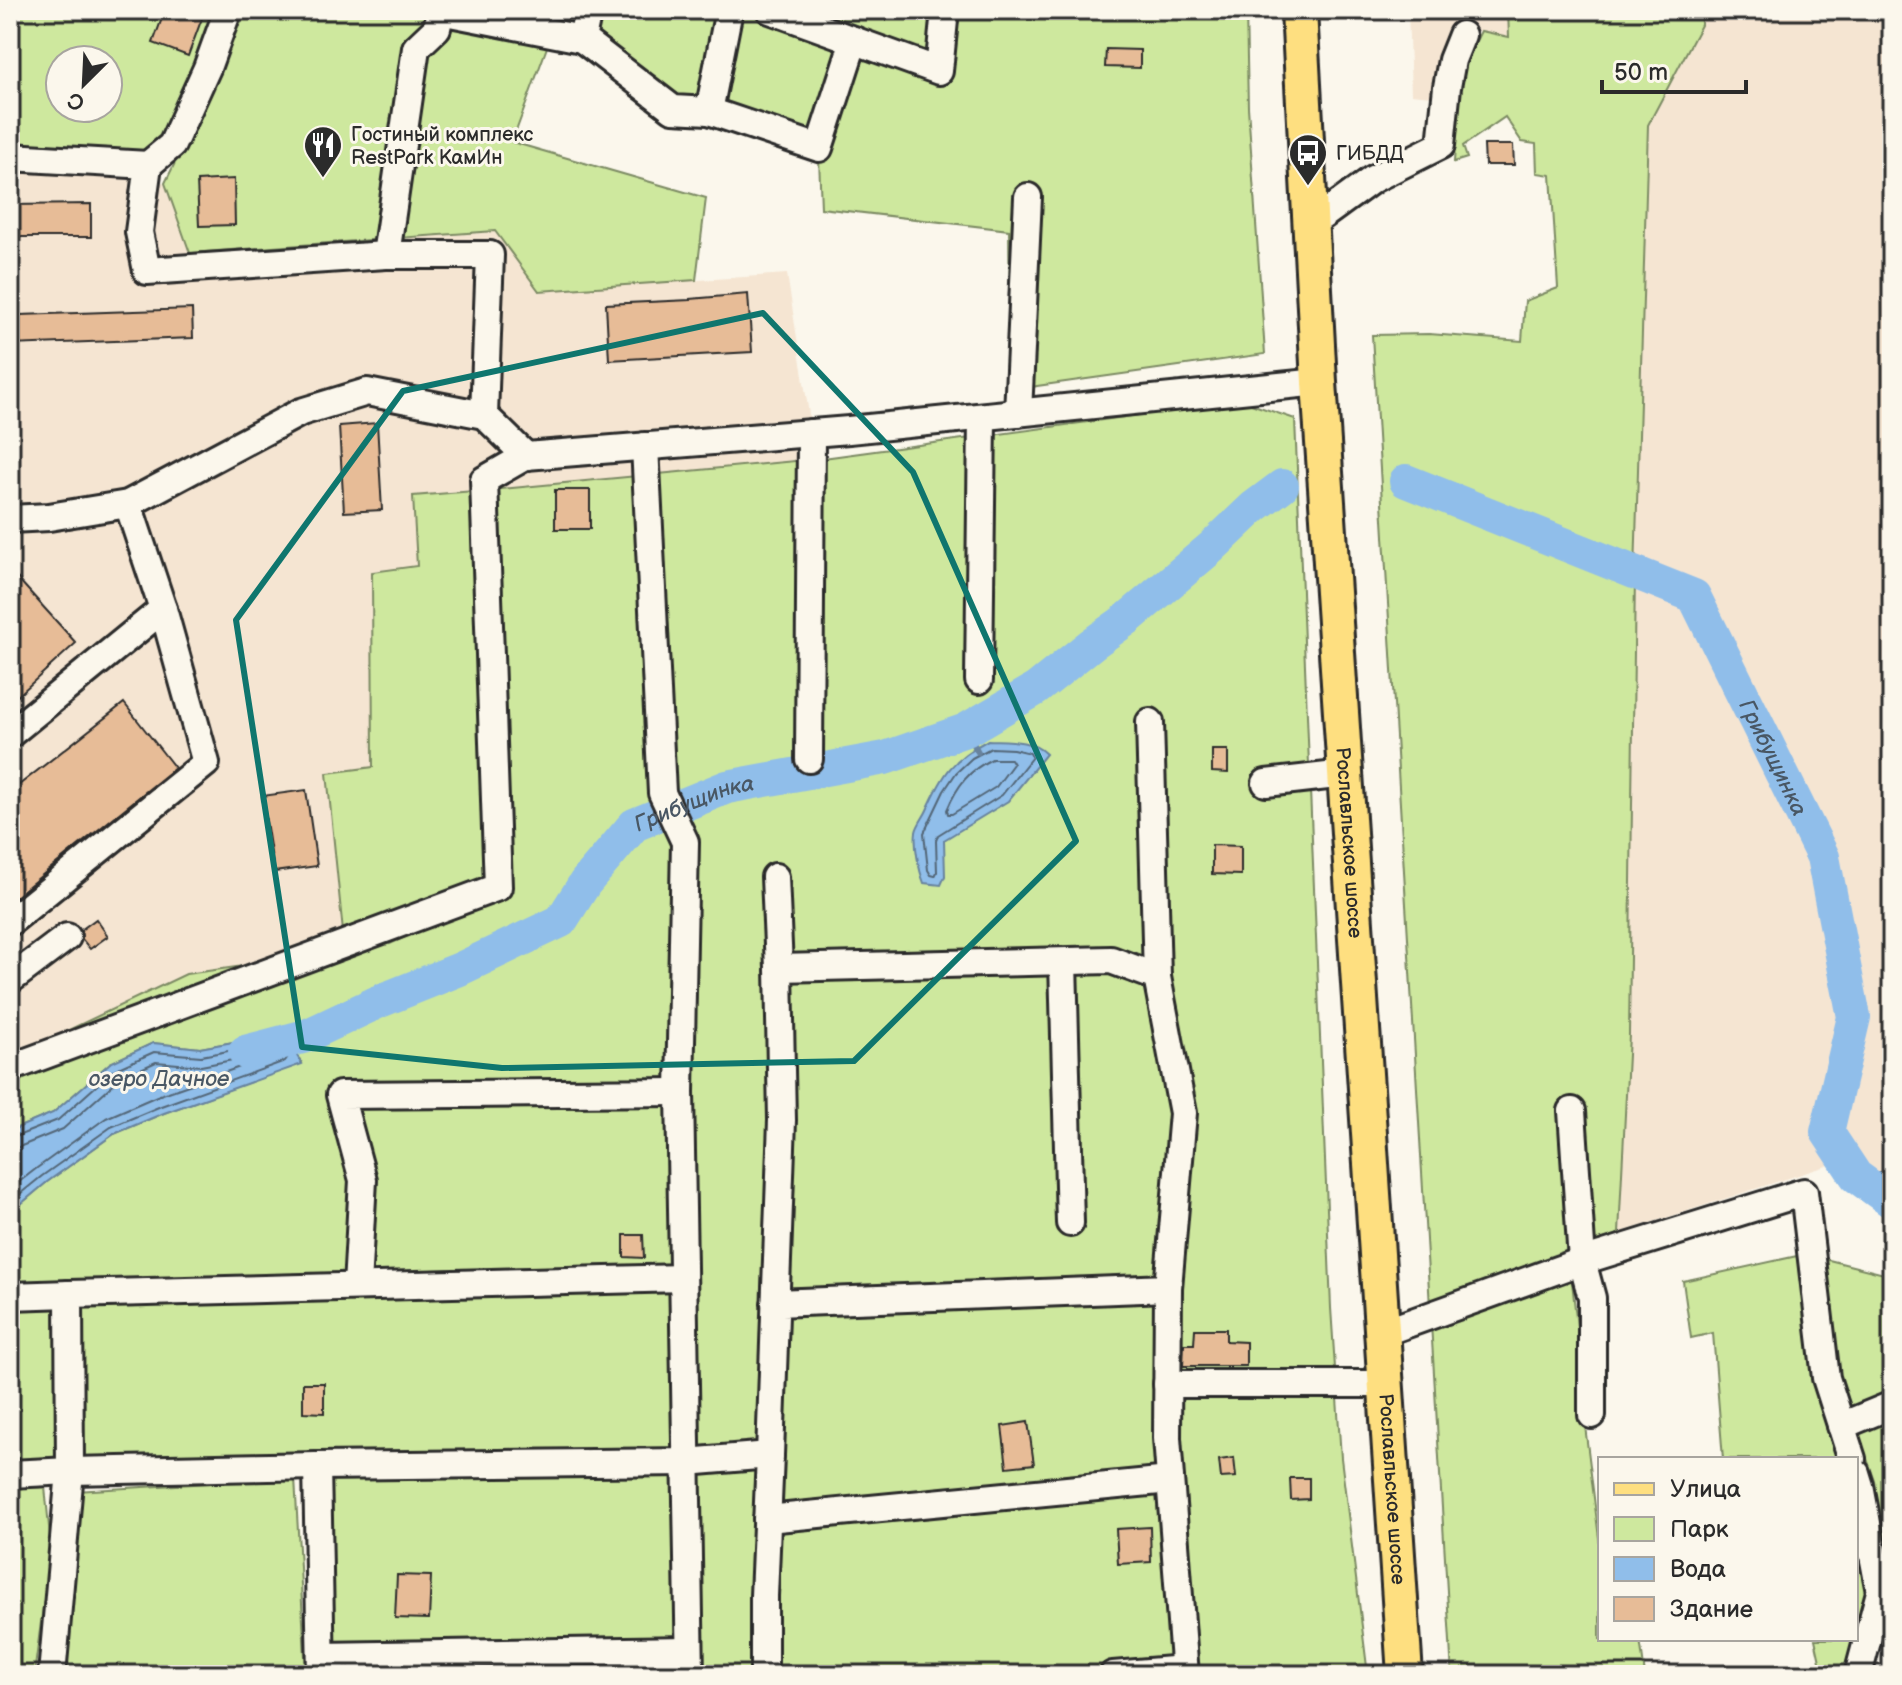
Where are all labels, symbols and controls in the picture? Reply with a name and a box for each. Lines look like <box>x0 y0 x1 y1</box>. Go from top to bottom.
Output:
north arrow <box>44 44 124 124</box>
scale bar <box>1602 44 1746 94</box>
text: 50 m <box>1614 58 1668 87</box>
text: С <box>64 85 89 116</box>
place label: Гостиный комплекс RestPark КамИн <box>351 123 534 170</box>
restaurant icon: Гостиный комплекс RestPark КамИн <box>302 124 344 179</box>
bus stop icon: ГИБДД <box>1287 132 1329 187</box>
place label: ГИБДД <box>1336 142 1404 166</box>
water label: Грибущинка <box>1732 695 1813 821</box>
street label: Рославльское шоссе <box>1330 746 1367 939</box>
water label: Грибущинка <box>630 770 756 839</box>
water label: озеро Дачное <box>89 1066 230 1093</box>
street label: Рославльское шоссе <box>1373 1393 1410 1586</box>
legend <box>1598 1457 1858 1641</box>
text: Улица <box>1670 1475 1741 1504</box>
text: Парк <box>1670 1515 1729 1544</box>
text: Вода <box>1670 1555 1726 1584</box>
text: Здание <box>1670 1595 1753 1624</box>

